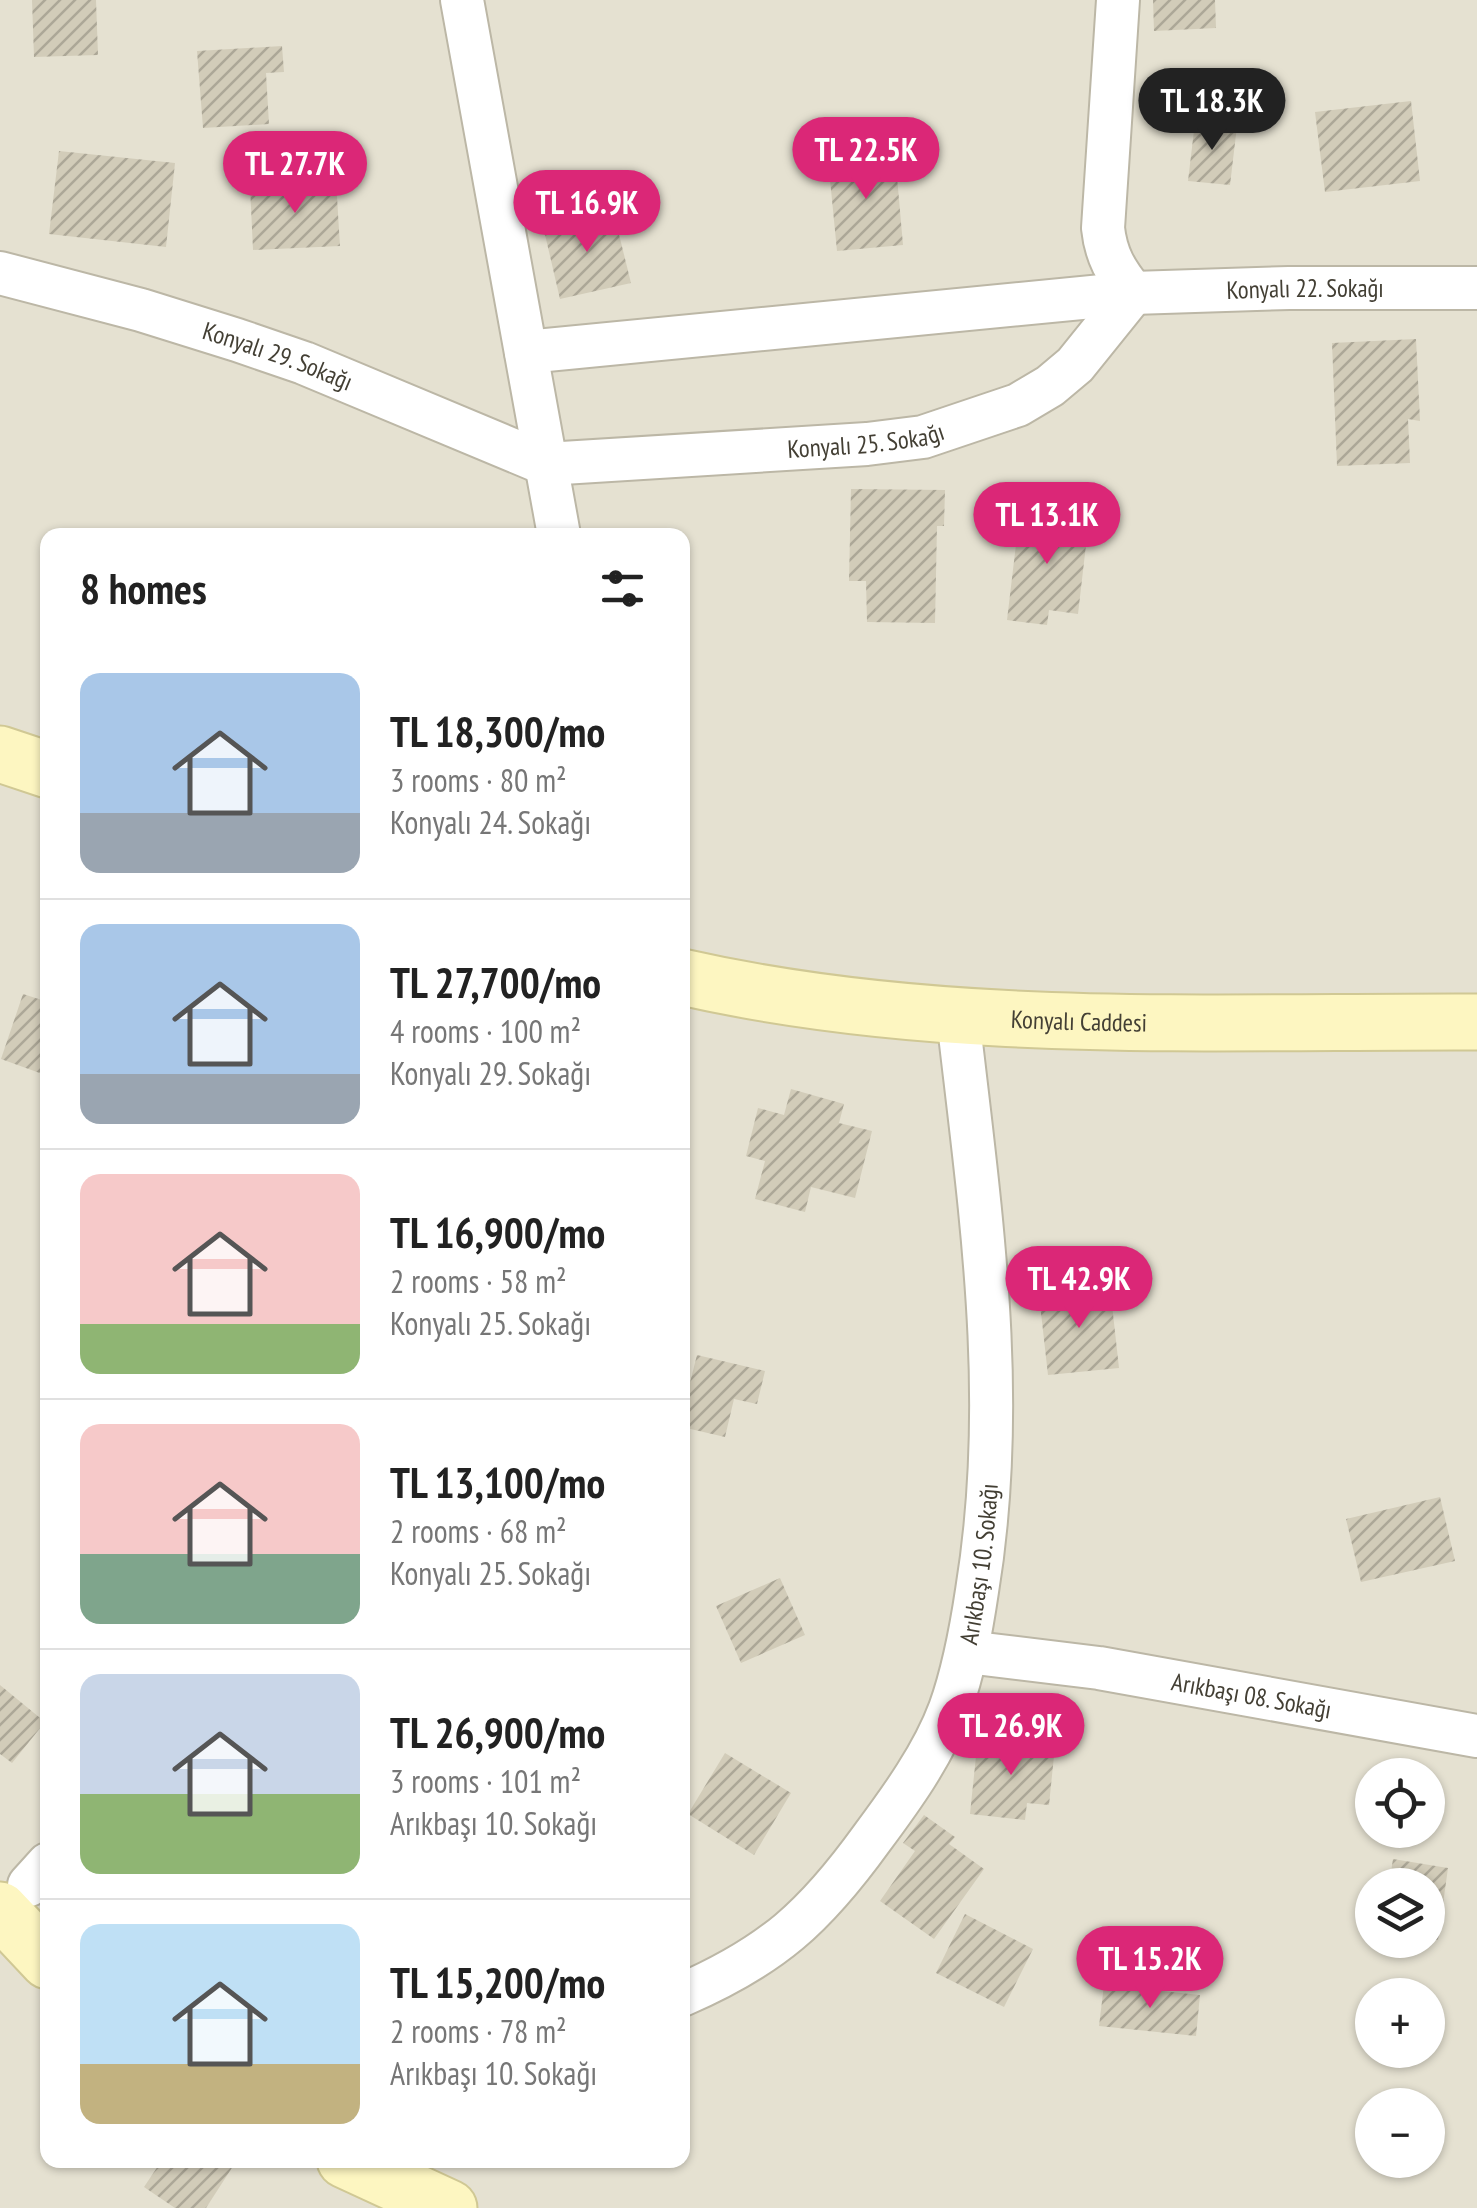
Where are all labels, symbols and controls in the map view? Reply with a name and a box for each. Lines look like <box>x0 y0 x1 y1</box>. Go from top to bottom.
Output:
pin: TL 18.3K <box>1109 68 1315 153</box>
text: TL 18.3K <box>1160 79 1264 121</box>
pin: TL 22.5K <box>763 117 969 202</box>
text: TL 22.5K <box>814 128 918 170</box>
pin: TL 27.7K <box>192 131 398 216</box>
text: TL 27.7K <box>245 142 345 184</box>
pin: TL 16.9K <box>484 170 690 255</box>
text: TL 16.9K <box>535 181 639 223</box>
street label: Konyalı 22. Sokağı <box>1226 272 1384 306</box>
street label: Konyalı 29. Sokağı <box>199 314 358 398</box>
street label: Konyalı 25. Sokağı <box>786 415 948 465</box>
pin: TL 13.1K <box>944 482 1150 567</box>
text: TL 13.1K <box>995 493 1099 535</box>
text: 8 homes <box>80 561 207 616</box>
icon: filters <box>595 561 650 616</box>
text: TL 18,300/mo <box>390 704 605 759</box>
icon: home <box>160 713 280 833</box>
text: 3 rooms · 80 m² <box>390 759 567 801</box>
text: Konyalı 24. Sokağı <box>390 801 591 843</box>
text: TL 27,700/mo <box>390 955 601 1010</box>
icon: home <box>160 964 280 1084</box>
street label: Konyalı Caddesi <box>1010 1003 1147 1039</box>
text: 4 rooms · 100 m² <box>390 1010 581 1052</box>
text: Konyalı 29. Sokağı <box>390 1052 591 1094</box>
text: TL 16,900/mo <box>390 1205 605 1260</box>
icon: home <box>160 1214 280 1334</box>
pin: TL 42.9K <box>976 1246 1182 1331</box>
text: TL 42.9K <box>1027 1257 1131 1299</box>
text: 2 rooms · 58 m² <box>390 1260 567 1302</box>
text: Konyalı 25. Sokağı <box>390 1302 591 1344</box>
text: TL 13,100/mo <box>390 1455 605 1510</box>
icon: home <box>160 1464 280 1584</box>
street label: Arıkbaşı 10. Sokağı <box>952 1482 1005 1647</box>
text: 2 rooms · 68 m² <box>390 1510 567 1552</box>
text: Konyalı 25. Sokağı <box>390 1552 591 1594</box>
street label: Arıkbaşı 08. Sokağı <box>1169 1665 1334 1726</box>
pin: TL 26.9K <box>908 1693 1114 1778</box>
text: TL 26.9K <box>959 1704 1063 1746</box>
text: TL 26,900/mo <box>390 1705 605 1760</box>
icon: home <box>160 1714 280 1834</box>
map controls <box>1355 1758 1445 2178</box>
button: locate <box>1355 1758 1445 1848</box>
text: 3 rooms · 101 m² <box>390 1760 581 1802</box>
text: Arıkbaşı 10. Sokağı <box>390 1802 597 1844</box>
button: layers <box>1355 1868 1445 1958</box>
pin: TL 15.2K <box>1047 1926 1253 2011</box>
text: TL 15.2K <box>1098 1937 1202 1979</box>
text: TL 15,200/mo <box>390 1955 605 2010</box>
icon: home <box>160 1964 280 2084</box>
button: + <box>1355 1978 1445 2068</box>
text: 2 rooms · 78 m² <box>390 2010 567 2052</box>
text: Arıkbaşı 10. Sokağı <box>390 2052 597 2094</box>
button: − <box>1355 2088 1445 2178</box>

